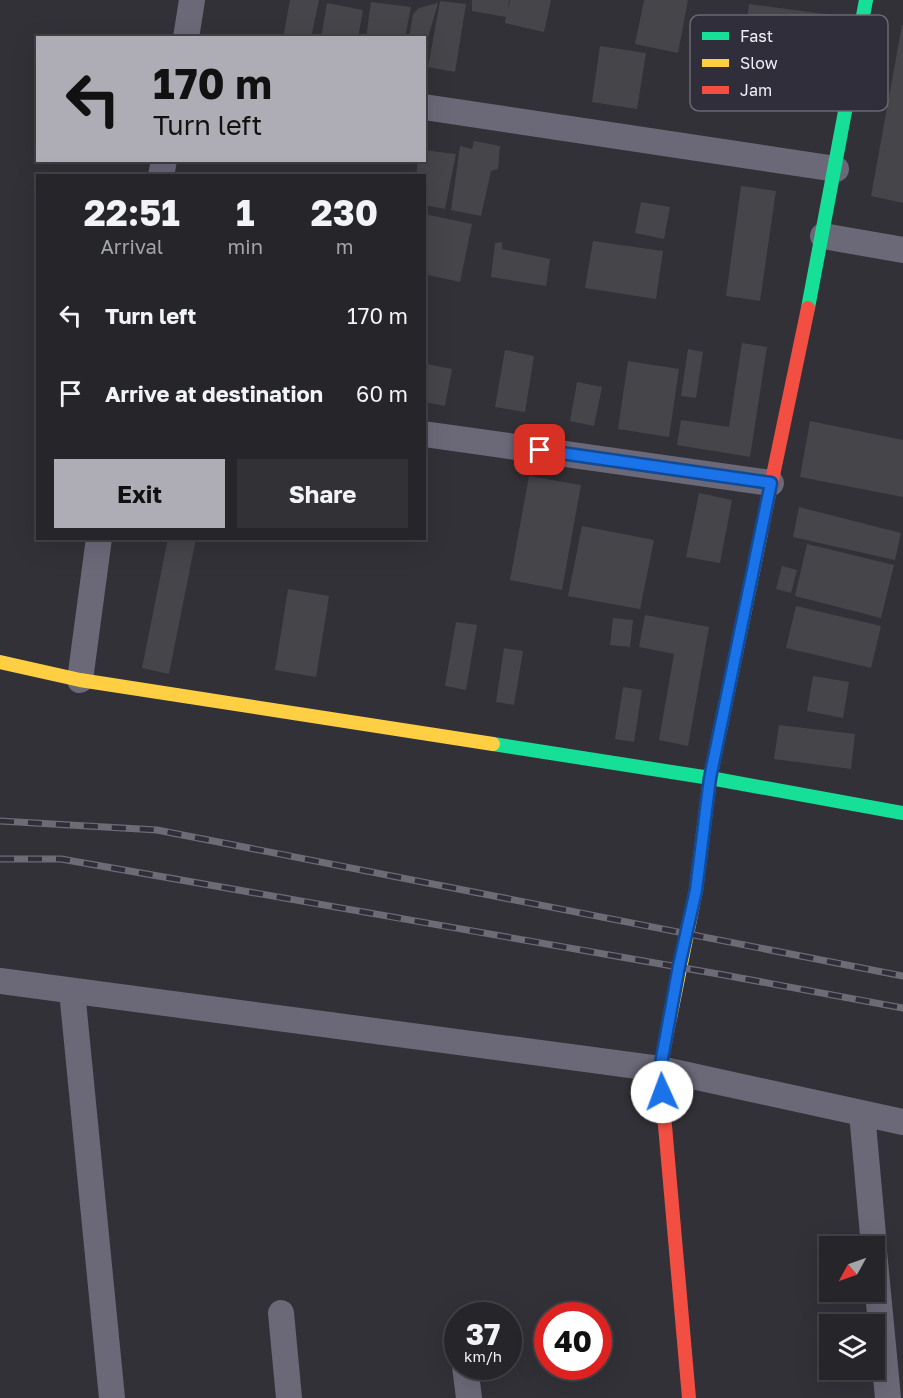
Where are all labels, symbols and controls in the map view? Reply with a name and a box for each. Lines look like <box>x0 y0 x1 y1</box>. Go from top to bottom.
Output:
legend <box>690 15 888 111</box>
text: Fast <box>740 26 773 46</box>
text: Slow <box>740 53 778 73</box>
text: 170 m <box>153 58 272 108</box>
icon: left <box>54 60 132 138</box>
text: Jam <box>740 80 772 100</box>
text: Turn left <box>153 109 262 141</box>
text: 22:51 <box>84 191 180 234</box>
text: 1 <box>236 191 255 234</box>
text: 230 <box>311 191 378 234</box>
text: Arrival <box>100 234 163 258</box>
text: min <box>228 234 263 258</box>
text: m <box>336 234 353 258</box>
icon: left <box>54 299 87 332</box>
text: Turn left <box>105 302 196 329</box>
text: 170 m <box>347 302 408 329</box>
icon: arrive <box>54 377 87 410</box>
text: Arrive at destination <box>105 380 323 407</box>
text: 60 m <box>356 380 408 407</box>
pin <box>514 424 565 475</box>
icon: arrive <box>523 433 556 466</box>
button: Exit <box>54 459 225 528</box>
button: Share <box>237 459 408 528</box>
position arrow <box>630 1060 694 1124</box>
north arrow <box>819 1236 885 1302</box>
map controls <box>819 1236 885 1380</box>
speed limit sign: 40 <box>534 1302 612 1380</box>
button: layers <box>819 1314 885 1380</box>
text: 37 <box>466 1316 500 1352</box>
text: km/h <box>464 1347 502 1365</box>

